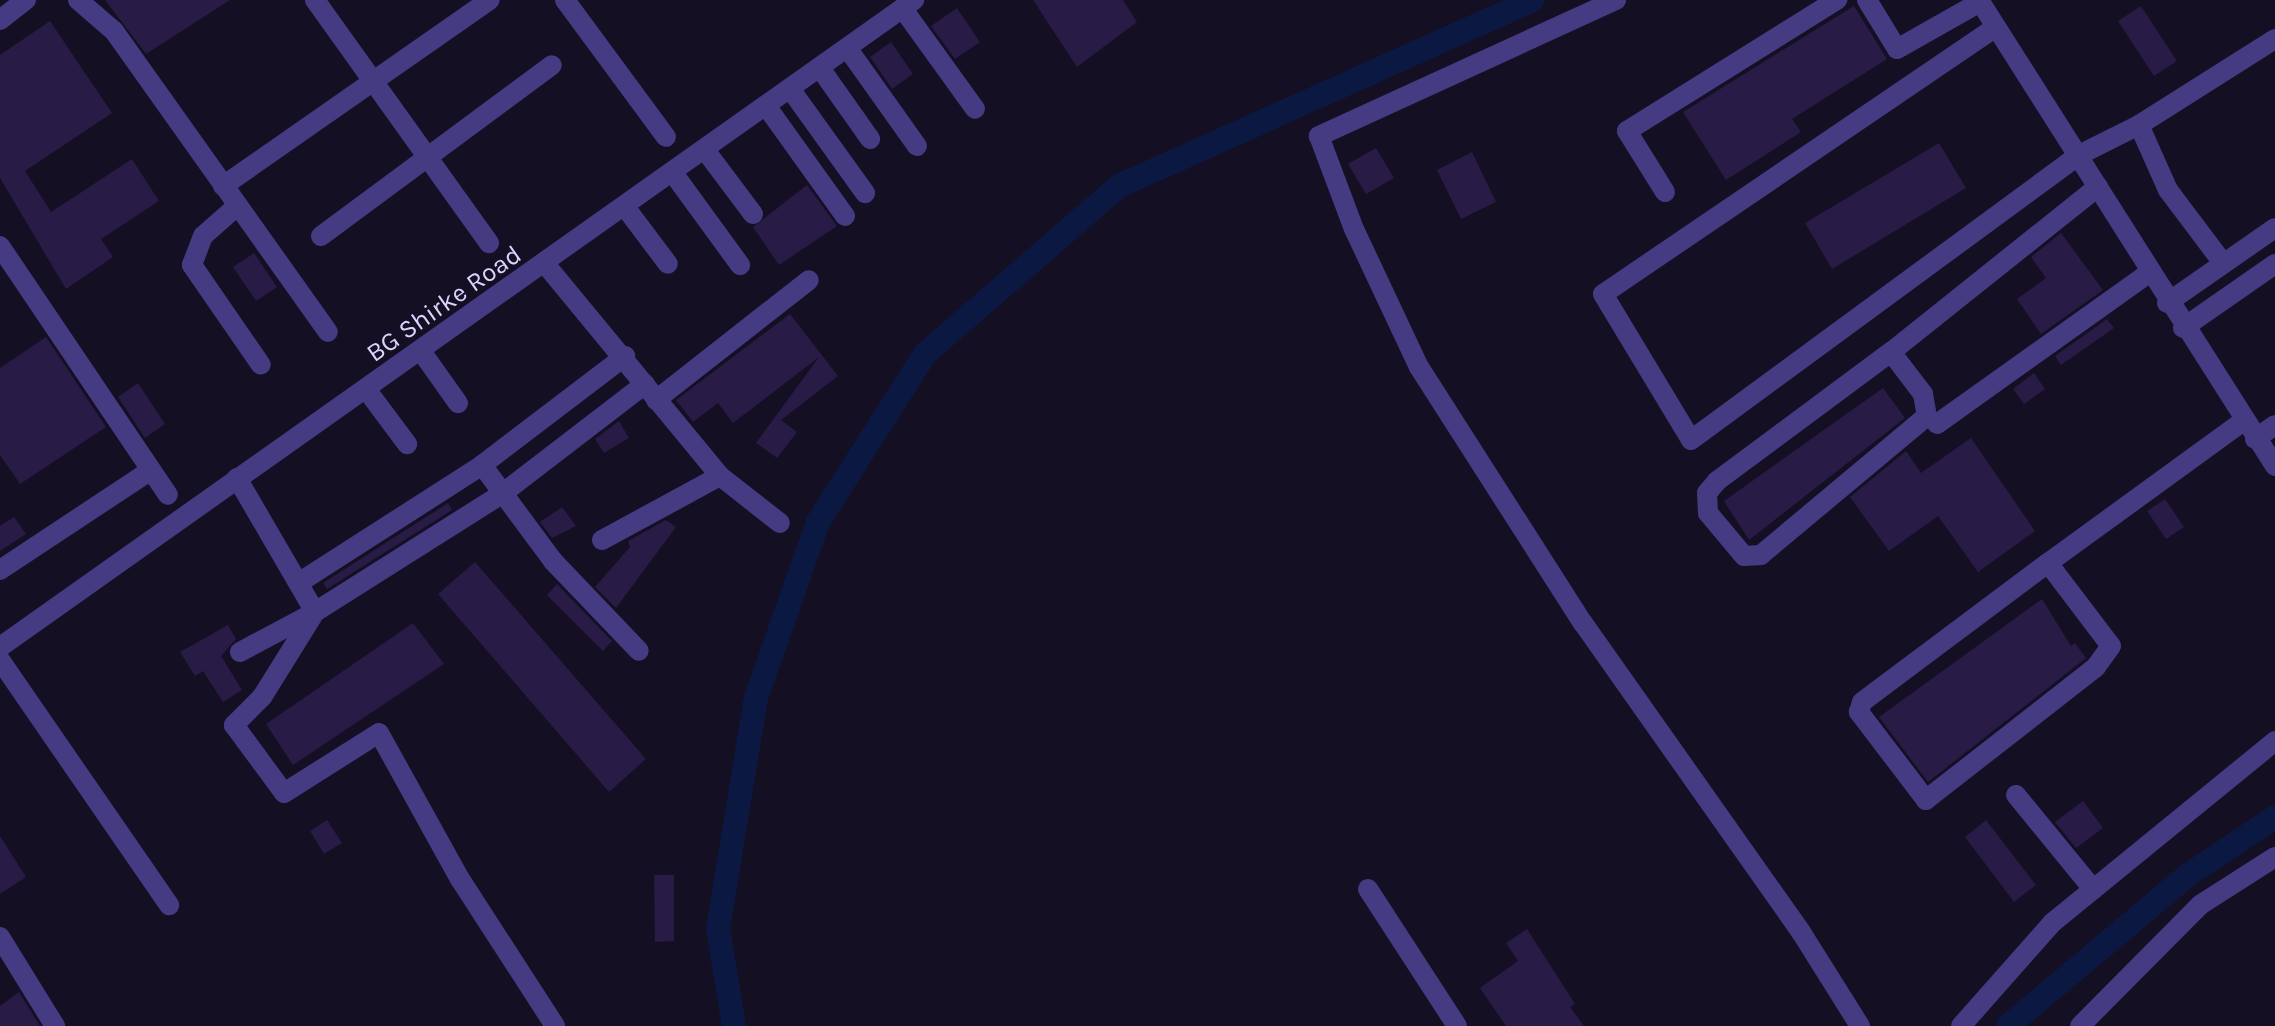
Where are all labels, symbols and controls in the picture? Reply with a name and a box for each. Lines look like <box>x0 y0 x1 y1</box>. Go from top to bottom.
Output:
street label: BG Shirke Road <box>361 239 527 369</box>

